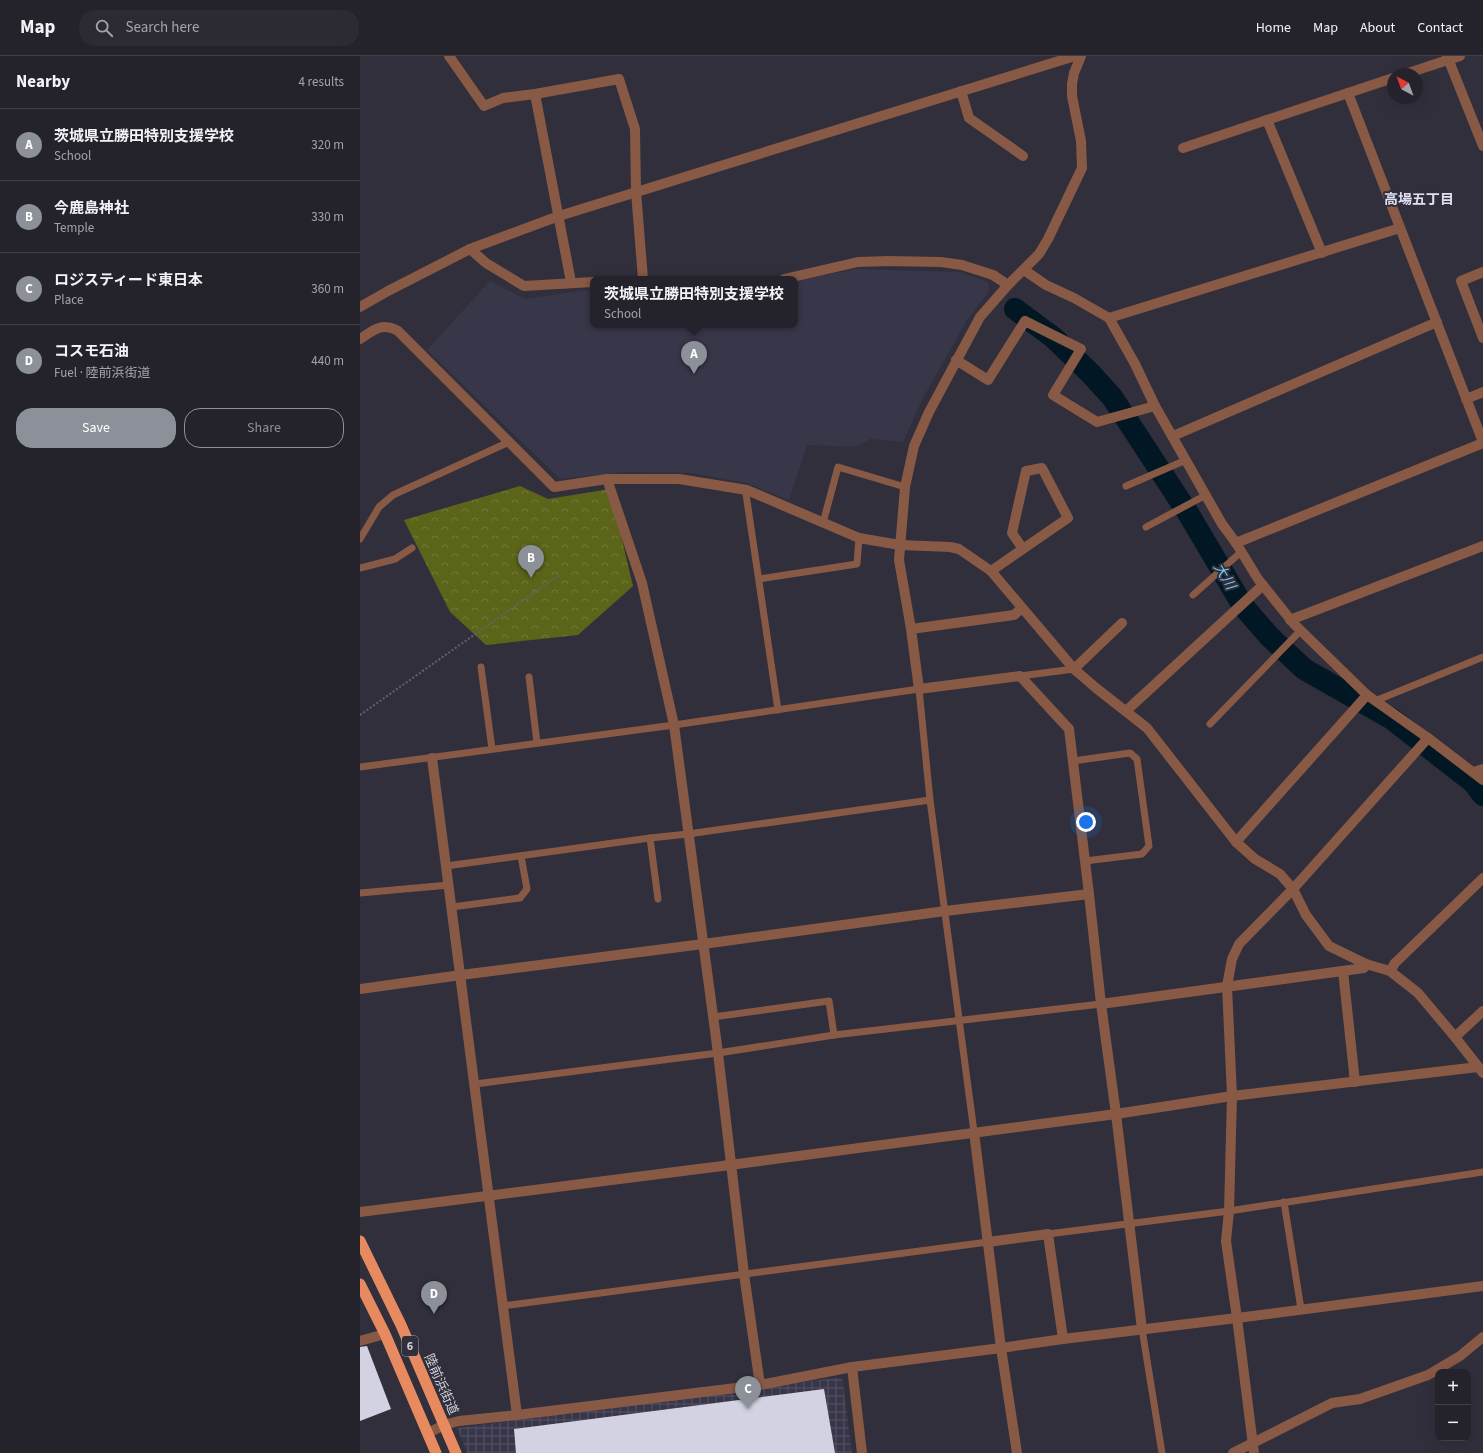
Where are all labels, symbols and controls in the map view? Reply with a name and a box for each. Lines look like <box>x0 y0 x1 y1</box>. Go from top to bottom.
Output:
search box <box>79 10 359 46</box>
text: Map <box>20 14 55 41</box>
icon: search <box>93 17 115 39</box>
text: Search here <box>125 17 199 38</box>
text: Home <box>1256 18 1291 38</box>
text: Map <box>1313 18 1338 38</box>
text: About <box>1360 18 1395 38</box>
text: Contact <box>1417 18 1463 38</box>
north arrow <box>1387 68 1423 104</box>
text: Nearby <box>16 70 70 94</box>
text: 4 results <box>299 73 344 91</box>
text: 茨城県立勝田特別支援学校 <box>54 126 234 147</box>
text: A <box>25 136 33 154</box>
text: 320 m <box>311 136 344 154</box>
text: School <box>54 147 91 165</box>
district label: 高場五丁目 <box>1384 190 1454 210</box>
text: 今鹿島神社 <box>54 198 129 219</box>
text: B <box>25 208 33 226</box>
text: 330 m <box>311 208 344 226</box>
text: Temple <box>54 219 94 237</box>
text: ロジスティード東日本 <box>54 270 203 291</box>
popup <box>590 276 798 328</box>
text: C <box>25 280 33 298</box>
text: 360 m <box>311 280 344 298</box>
text: 茨城県立勝田特別支援学校 <box>604 284 784 305</box>
text: Place <box>54 291 83 309</box>
text: School <box>604 305 641 323</box>
text: コスモ石油 <box>54 341 129 362</box>
pin: A <box>681 341 707 374</box>
text: D <box>25 352 33 370</box>
text: 440 m <box>311 352 344 370</box>
text: Fuel · 陸前浜街道 <box>54 364 150 382</box>
button: Save <box>16 408 176 448</box>
button: Share <box>184 408 344 448</box>
pin: B <box>518 545 544 578</box>
water label: 大川 <box>1208 559 1241 595</box>
your location <box>1076 812 1096 832</box>
pin: D <box>421 1281 447 1314</box>
road number: 6 <box>402 1336 418 1356</box>
street label: 陸前浜街道 <box>420 1351 463 1418</box>
map controls <box>1435 1369 1471 1441</box>
button: + <box>1435 1369 1471 1405</box>
pin: C <box>735 1376 761 1409</box>
button: − <box>1435 1405 1471 1441</box>

